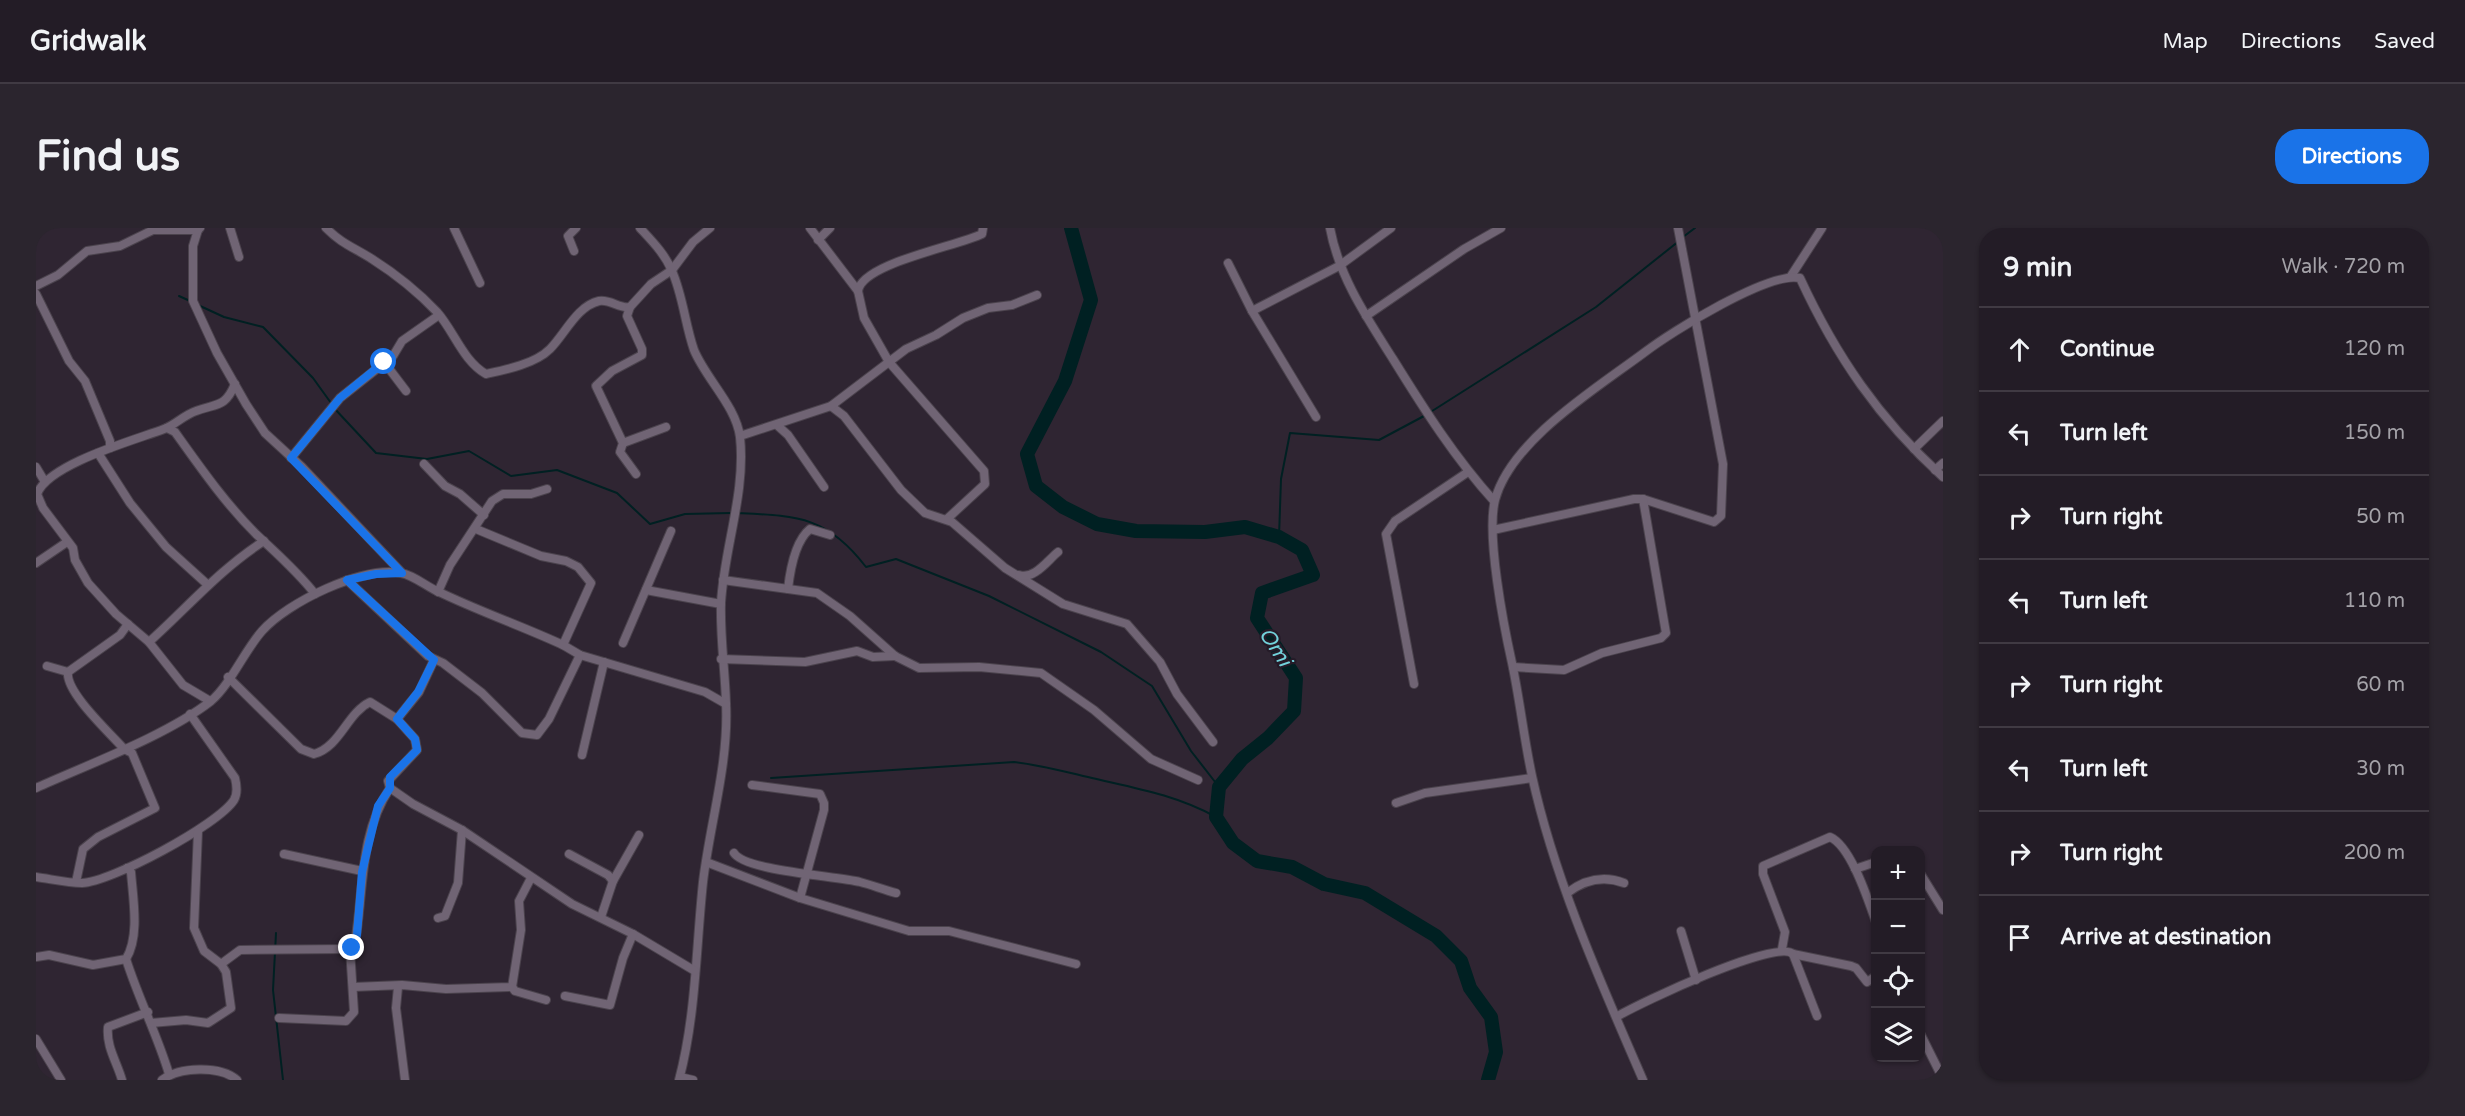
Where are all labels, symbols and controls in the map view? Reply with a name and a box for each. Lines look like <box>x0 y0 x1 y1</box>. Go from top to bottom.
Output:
text: Gridwalk <box>30 24 147 58</box>
text: Map <box>2162 29 2208 54</box>
text: Directions <box>2241 29 2341 54</box>
text: Saved <box>2374 29 2435 54</box>
button: Directions <box>2275 129 2429 184</box>
text: Find us <box>36 131 180 182</box>
text: 9 min <box>2003 252 2072 283</box>
text: Walk · 720 m <box>2282 255 2405 279</box>
icon: ahead <box>2003 333 2036 366</box>
text: Continue <box>2060 336 2155 362</box>
text: 120 m <box>2344 337 2405 361</box>
route start <box>370 348 396 374</box>
icon: left <box>2003 417 2036 450</box>
text: Turn left <box>2060 420 2148 446</box>
text: 150 m <box>2344 421 2405 445</box>
icon: right <box>2003 501 2036 534</box>
text: Turn right <box>2060 504 2162 530</box>
text: 50 m <box>2356 505 2405 529</box>
icon: left <box>2003 585 2036 618</box>
text: Turn left <box>2060 588 2148 614</box>
text: 110 m <box>2344 589 2405 613</box>
water label: Omi <box>1253 623 1298 673</box>
icon: right <box>2003 669 2036 702</box>
text: Turn right <box>2060 672 2162 698</box>
text: 60 m <box>2356 673 2405 697</box>
icon: left <box>2003 753 2036 786</box>
text: Turn left <box>2060 756 2148 782</box>
text: 30 m <box>2356 757 2405 781</box>
icon: right <box>2003 837 2036 870</box>
text: Turn right <box>2060 840 2162 866</box>
text: 200 m <box>2344 841 2405 865</box>
map controls <box>1871 846 1925 1062</box>
button: + <box>1871 846 1925 900</box>
button: − <box>1871 900 1925 954</box>
icon: arrive <box>2003 921 2036 954</box>
text: Arrive at destination <box>2060 924 2271 950</box>
route end <box>338 934 364 960</box>
button: locate <box>1871 954 1925 1008</box>
button: layers <box>1871 1008 1925 1062</box>

